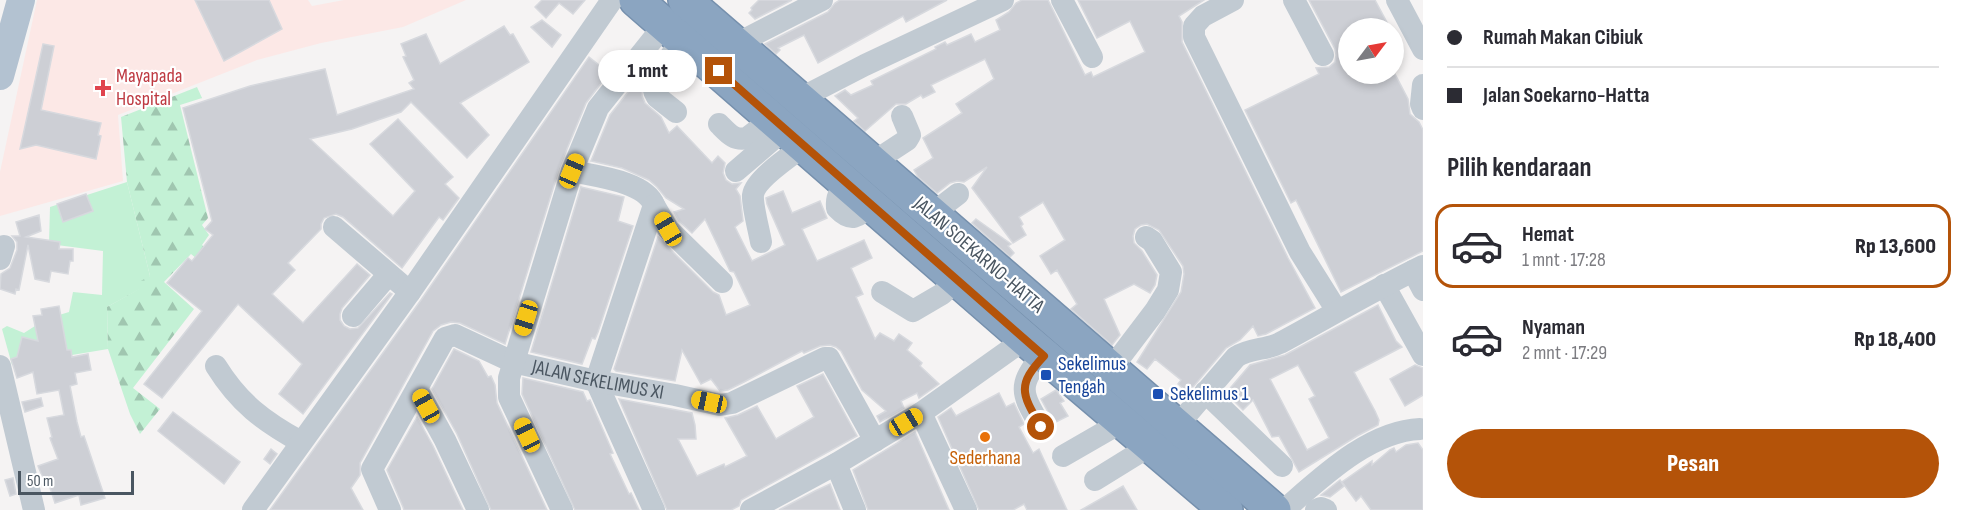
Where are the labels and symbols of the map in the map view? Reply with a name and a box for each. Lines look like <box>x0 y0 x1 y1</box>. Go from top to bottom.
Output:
north arrow <box>1338 18 1404 84</box>
callout: 1 mnt <box>599 50 698 92</box>
route end <box>705 57 732 84</box>
place label: Mayapada Hospital <box>116 64 183 111</box>
marker: Mayapada Hospital <box>94 79 112 97</box>
car <box>557 151 587 191</box>
street label: JALAN SOEKARNO-HATTA <box>908 191 1050 318</box>
car <box>651 209 685 249</box>
car <box>512 298 540 338</box>
place label: Sekelimus Tengah <box>1058 352 1126 399</box>
street label: JALAN SEKELIMUS XI <box>529 355 666 405</box>
marker: Sekelimus Tengah <box>1039 368 1053 382</box>
place label: Sekelimus 1 <box>1170 382 1248 406</box>
car <box>409 386 443 426</box>
marker: Sekelimus 1 <box>1151 387 1165 401</box>
car <box>690 389 728 415</box>
car <box>886 405 926 439</box>
route start <box>1027 413 1054 440</box>
car <box>511 415 543 455</box>
marker: Sederhana <box>978 430 992 444</box>
place label: Sederhana <box>949 446 1021 470</box>
scale bar <box>18 468 134 496</box>

